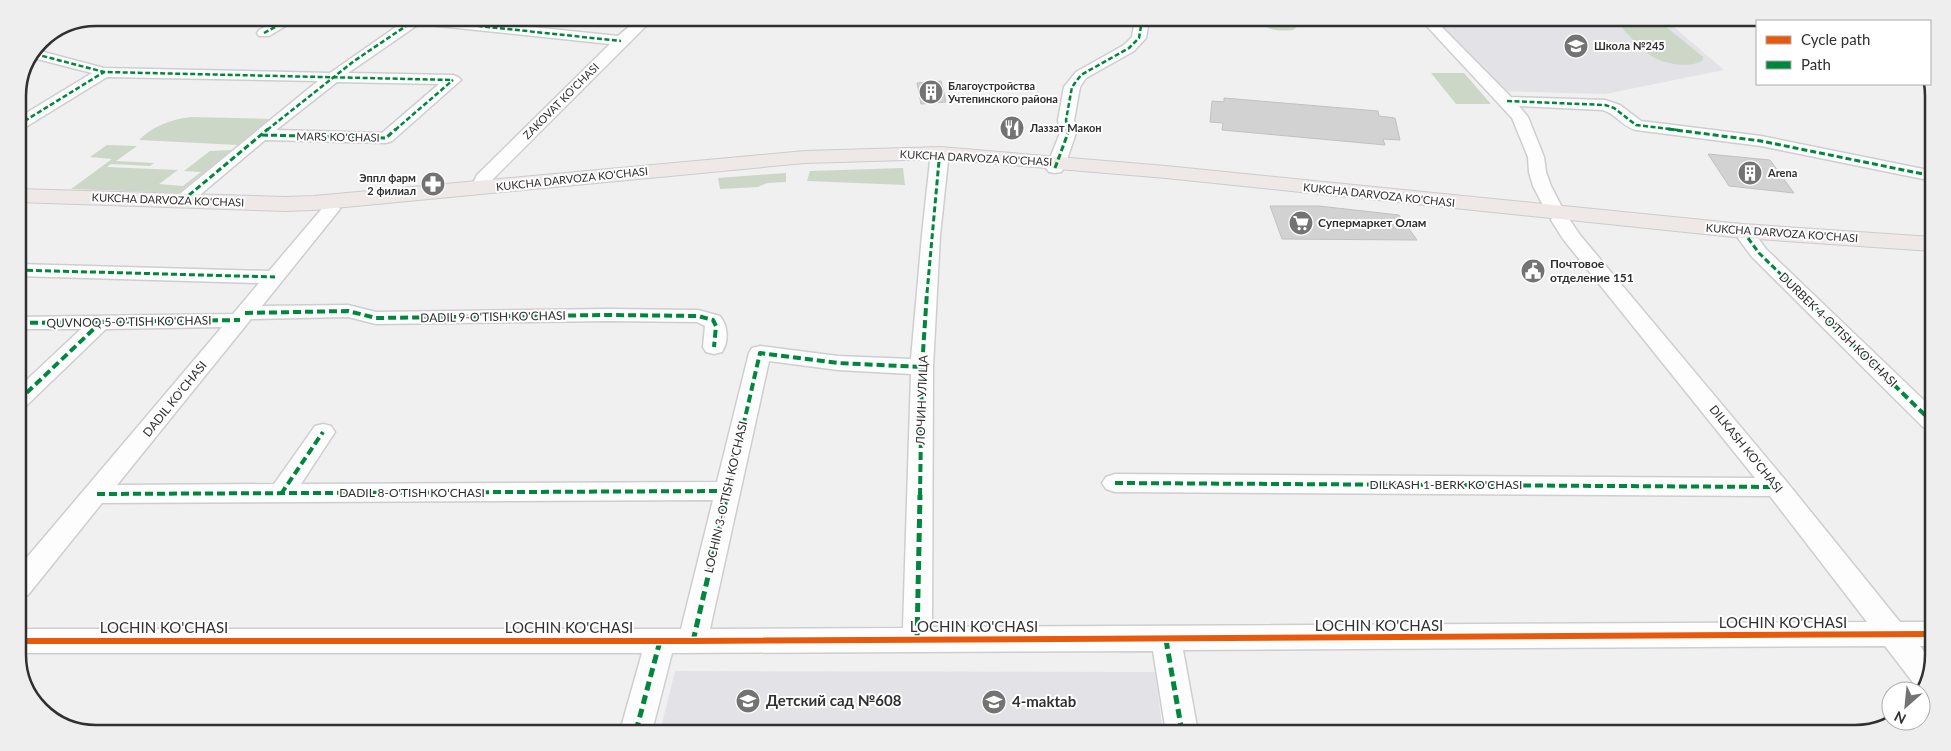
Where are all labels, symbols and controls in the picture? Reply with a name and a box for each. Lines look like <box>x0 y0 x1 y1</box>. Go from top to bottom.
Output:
legend <box>1756 20 1931 85</box>
text: Cycle path <box>1801 30 1870 48</box>
school or university icon: Школа №245 <box>1563 33 1589 59</box>
place label: Школа №245 <box>1594 39 1665 52</box>
text: Path <box>1801 55 1831 73</box>
street label: ZAKOVAT KO'CHASI <box>520 60 601 141</box>
building icon: Благоустройства Учтепинского района <box>918 79 944 105</box>
place label: Благоустройства Учтепинского района <box>947 79 1058 105</box>
restaurant icon: Лаззат Макон <box>999 115 1025 141</box>
place label: Лаззат Макон <box>1029 121 1102 134</box>
street label: MARS KO'CHASI <box>296 129 380 144</box>
street label: KUKCHA DARVOZA KO'CHASI <box>899 147 1053 168</box>
building icon: Arena <box>1737 160 1763 186</box>
street label: KUKCHA DARVOZA KO'CHASI <box>495 164 649 193</box>
place label: Arena <box>1767 166 1797 179</box>
place label: Эппл фарм 2 филиал <box>359 171 416 197</box>
pharmacy icon: Эппл фарм 2 филиал <box>420 171 446 197</box>
street label: KUKCHA DARVOZA KO'CHASI <box>1302 180 1456 209</box>
street label: KUKCHA DARVOZA KO'CHASI <box>92 190 245 209</box>
supermarket icon: Супермаркет Олам <box>1288 210 1314 236</box>
place label: Супермаркет Олам <box>1318 215 1426 230</box>
street label: KUKCHA DARVOZA KO'CHASI <box>1705 221 1859 244</box>
place label: Почтовое отделение 151 <box>1550 256 1634 285</box>
public building icon: Почтовое отделение 151 <box>1520 258 1546 284</box>
street label: DURBEK 4-O'TISH KO'CHASI <box>1776 269 1901 390</box>
street label: DADIL 9-O'TISH KO'CHASI <box>420 308 566 325</box>
street label: QUVNOQ 5-O'TISH KO'CHASI <box>46 313 212 330</box>
street label: ЛОЧИН УЛИЦА <box>912 354 931 446</box>
street label: DADIL KO'CHASI <box>140 358 210 440</box>
street label: DILKASH KO'CHASI <box>1707 402 1786 495</box>
street label: LOCHIN 3-O'TISH KO'CHASI <box>701 419 750 574</box>
street label: DILKASH 1-BERK KO'CHASI <box>1370 477 1522 492</box>
street label: DADIL 8-O'TISH KO'CHASI <box>339 485 485 500</box>
street label: LOCHIN KO'CHASI <box>1719 613 1847 631</box>
street label: LOCHIN KO'CHASI <box>1315 616 1443 634</box>
street label: LOCHIN KO'CHASI <box>910 617 1038 635</box>
street label: LOCHIN KO'CHASI <box>100 618 228 636</box>
street label: LOCHIN KO'CHASI <box>505 618 633 636</box>
north arrow <box>1881 681 1931 731</box>
school or university icon: Детский сад №608 <box>735 688 761 714</box>
school or university icon: 4-maktab <box>981 689 1007 715</box>
place label: Детский сад №608 <box>766 691 902 709</box>
place label: 4-maktab <box>1012 692 1076 710</box>
text: N <box>1891 708 1909 728</box>

